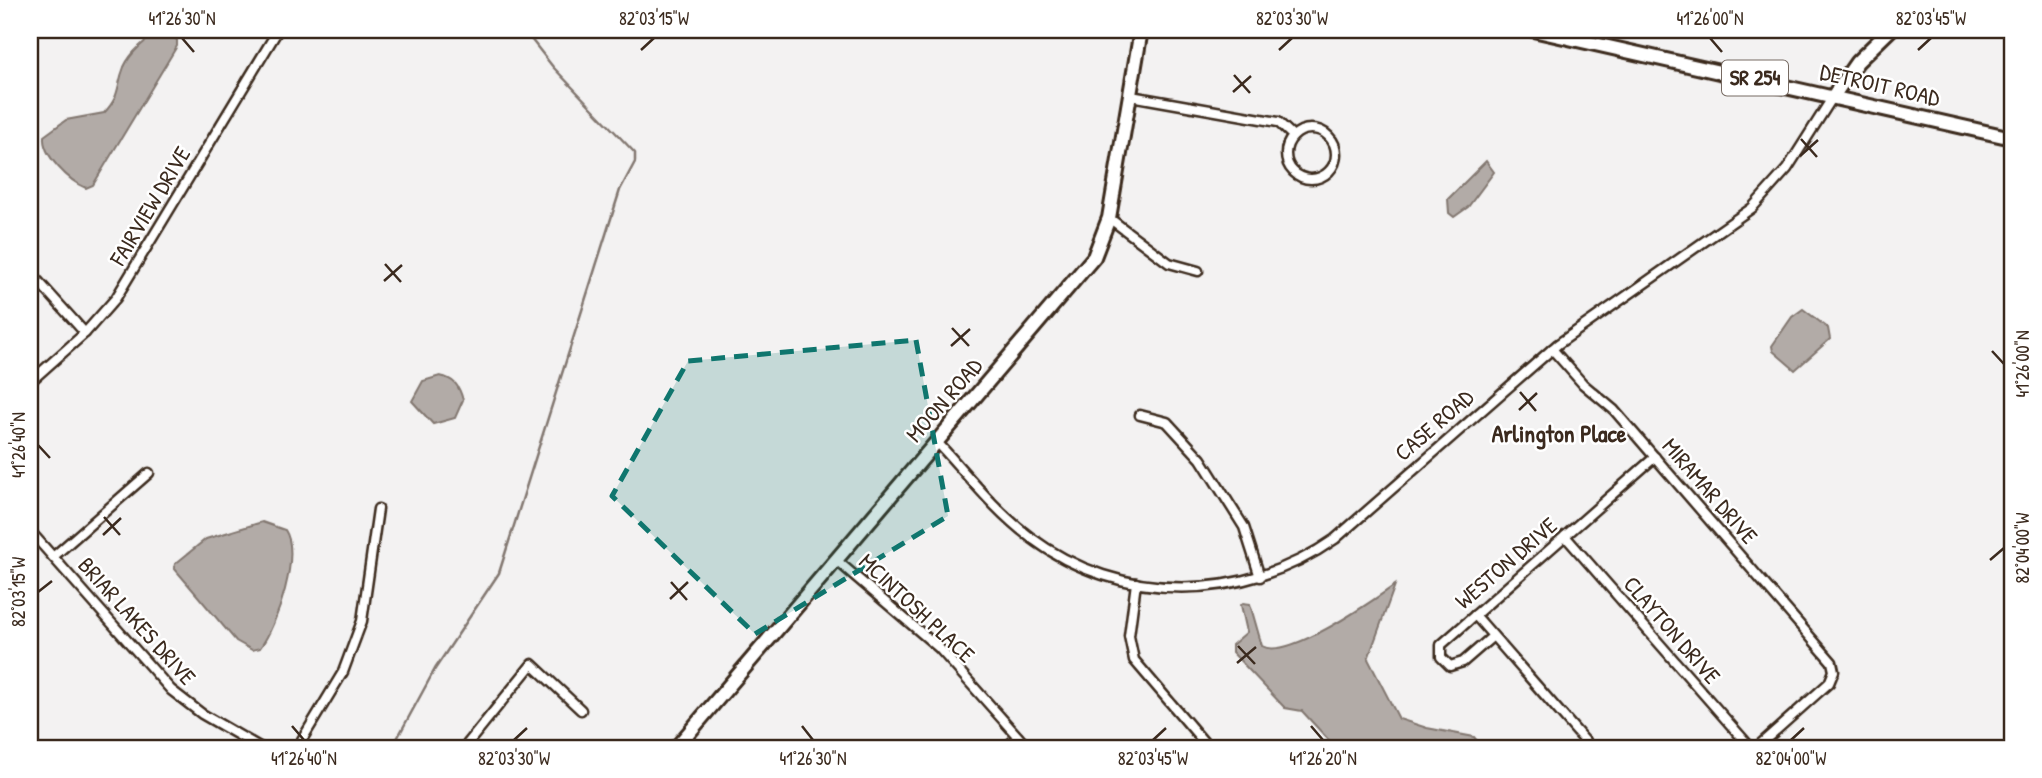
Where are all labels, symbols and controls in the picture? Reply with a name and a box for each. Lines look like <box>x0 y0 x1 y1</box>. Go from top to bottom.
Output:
text: 41°26'30"N <box>148 6 216 31</box>
text: 82°03'15"W <box>619 6 689 31</box>
text: 82°03'30"W <box>1256 6 1328 31</box>
text: 41°26'00"N <box>1676 6 1744 31</box>
text: 82°03'45"W <box>1896 6 1966 31</box>
street label: DETROIT ROAD <box>1817 56 1943 113</box>
road number: SR 254 <box>1722 60 1788 96</box>
street label: FAIRVIEW DRIVE <box>101 141 197 272</box>
text: 41°26'00"N <box>2010 330 2035 398</box>
street label: MOON ROAD <box>898 351 989 448</box>
street label: CASE ROAD <box>1388 382 1480 468</box>
text: 41°26'40"N <box>6 412 31 478</box>
district label: Arlington Place <box>1492 417 1627 450</box>
street label: MIRAMAR DRIVE <box>1656 431 1765 550</box>
street label: WESTON DRIVE <box>1448 510 1563 616</box>
text: 82°04'00"W <box>2010 513 2035 583</box>
street label: MCINTOSH PLACE <box>853 546 982 669</box>
street label: BRIAR LAKES DRIVE <box>72 550 203 691</box>
text: 82°03'15"W <box>6 557 31 627</box>
street label: CLAYTON DRIVE <box>1617 569 1728 690</box>
text: 41°26'40"N <box>271 746 337 771</box>
text: 82°03'30"W <box>478 746 550 771</box>
text: 41°26'30"N <box>779 746 847 771</box>
text: 82°03'45"W <box>1118 746 1188 771</box>
text: 41°26'20"N <box>1289 746 1357 771</box>
text: 82°04'00"W <box>1756 746 1826 771</box>

